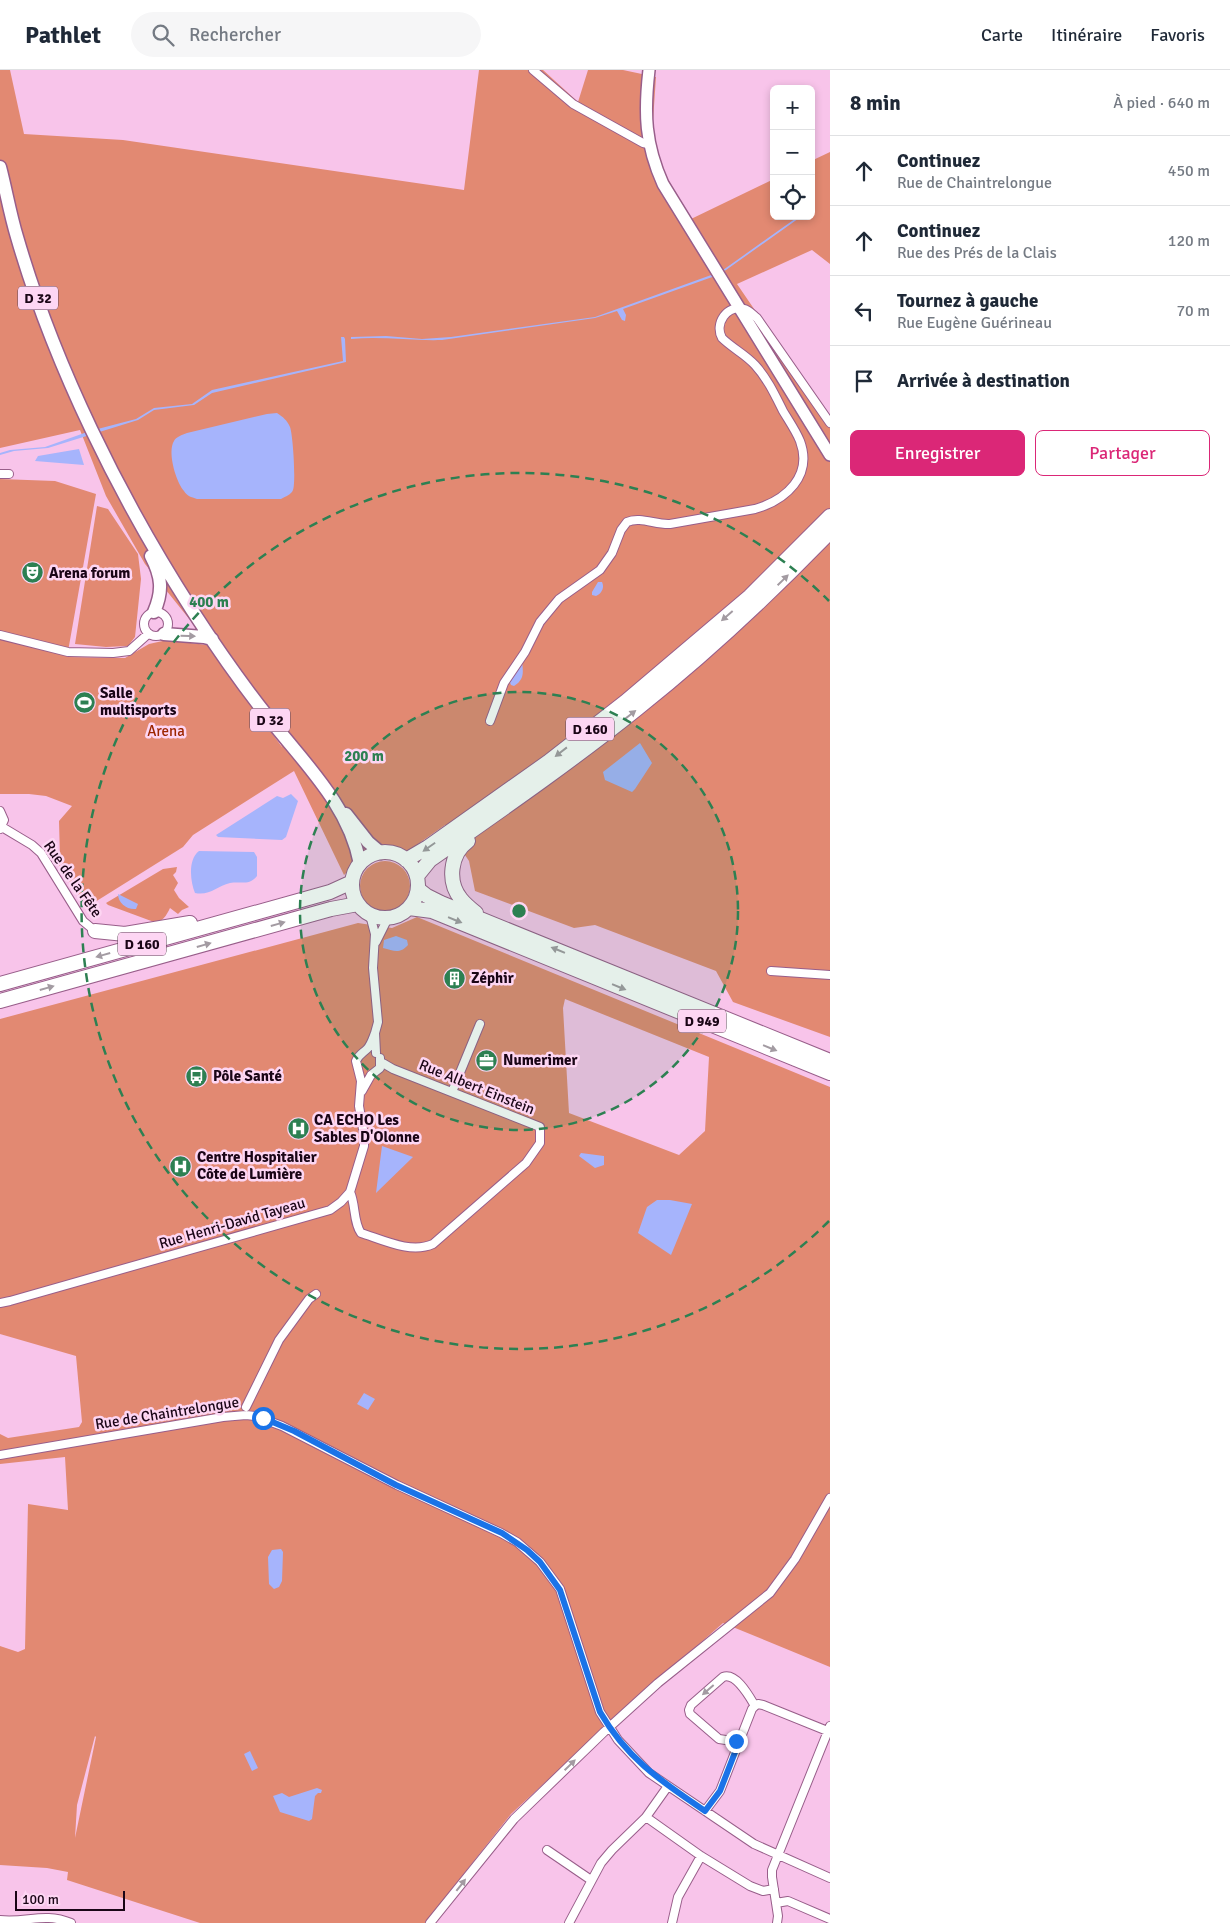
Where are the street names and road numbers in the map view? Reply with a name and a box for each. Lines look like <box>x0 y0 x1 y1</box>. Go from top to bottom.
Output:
road number: D 32 <box>18 287 58 310</box>
road number: D 32 <box>250 708 290 732</box>
road number: D 160 <box>566 718 614 741</box>
street label: Rue de la Fête <box>40 837 106 921</box>
road number: D 160 <box>118 932 166 956</box>
road number: D 949 <box>678 1009 726 1032</box>
street label: Rue Albert Einstein <box>417 1056 537 1118</box>
street label: Rue Henri-David Tayeau <box>157 1193 307 1253</box>
street label: Rue de Chaintrelongue <box>94 1393 240 1433</box>

